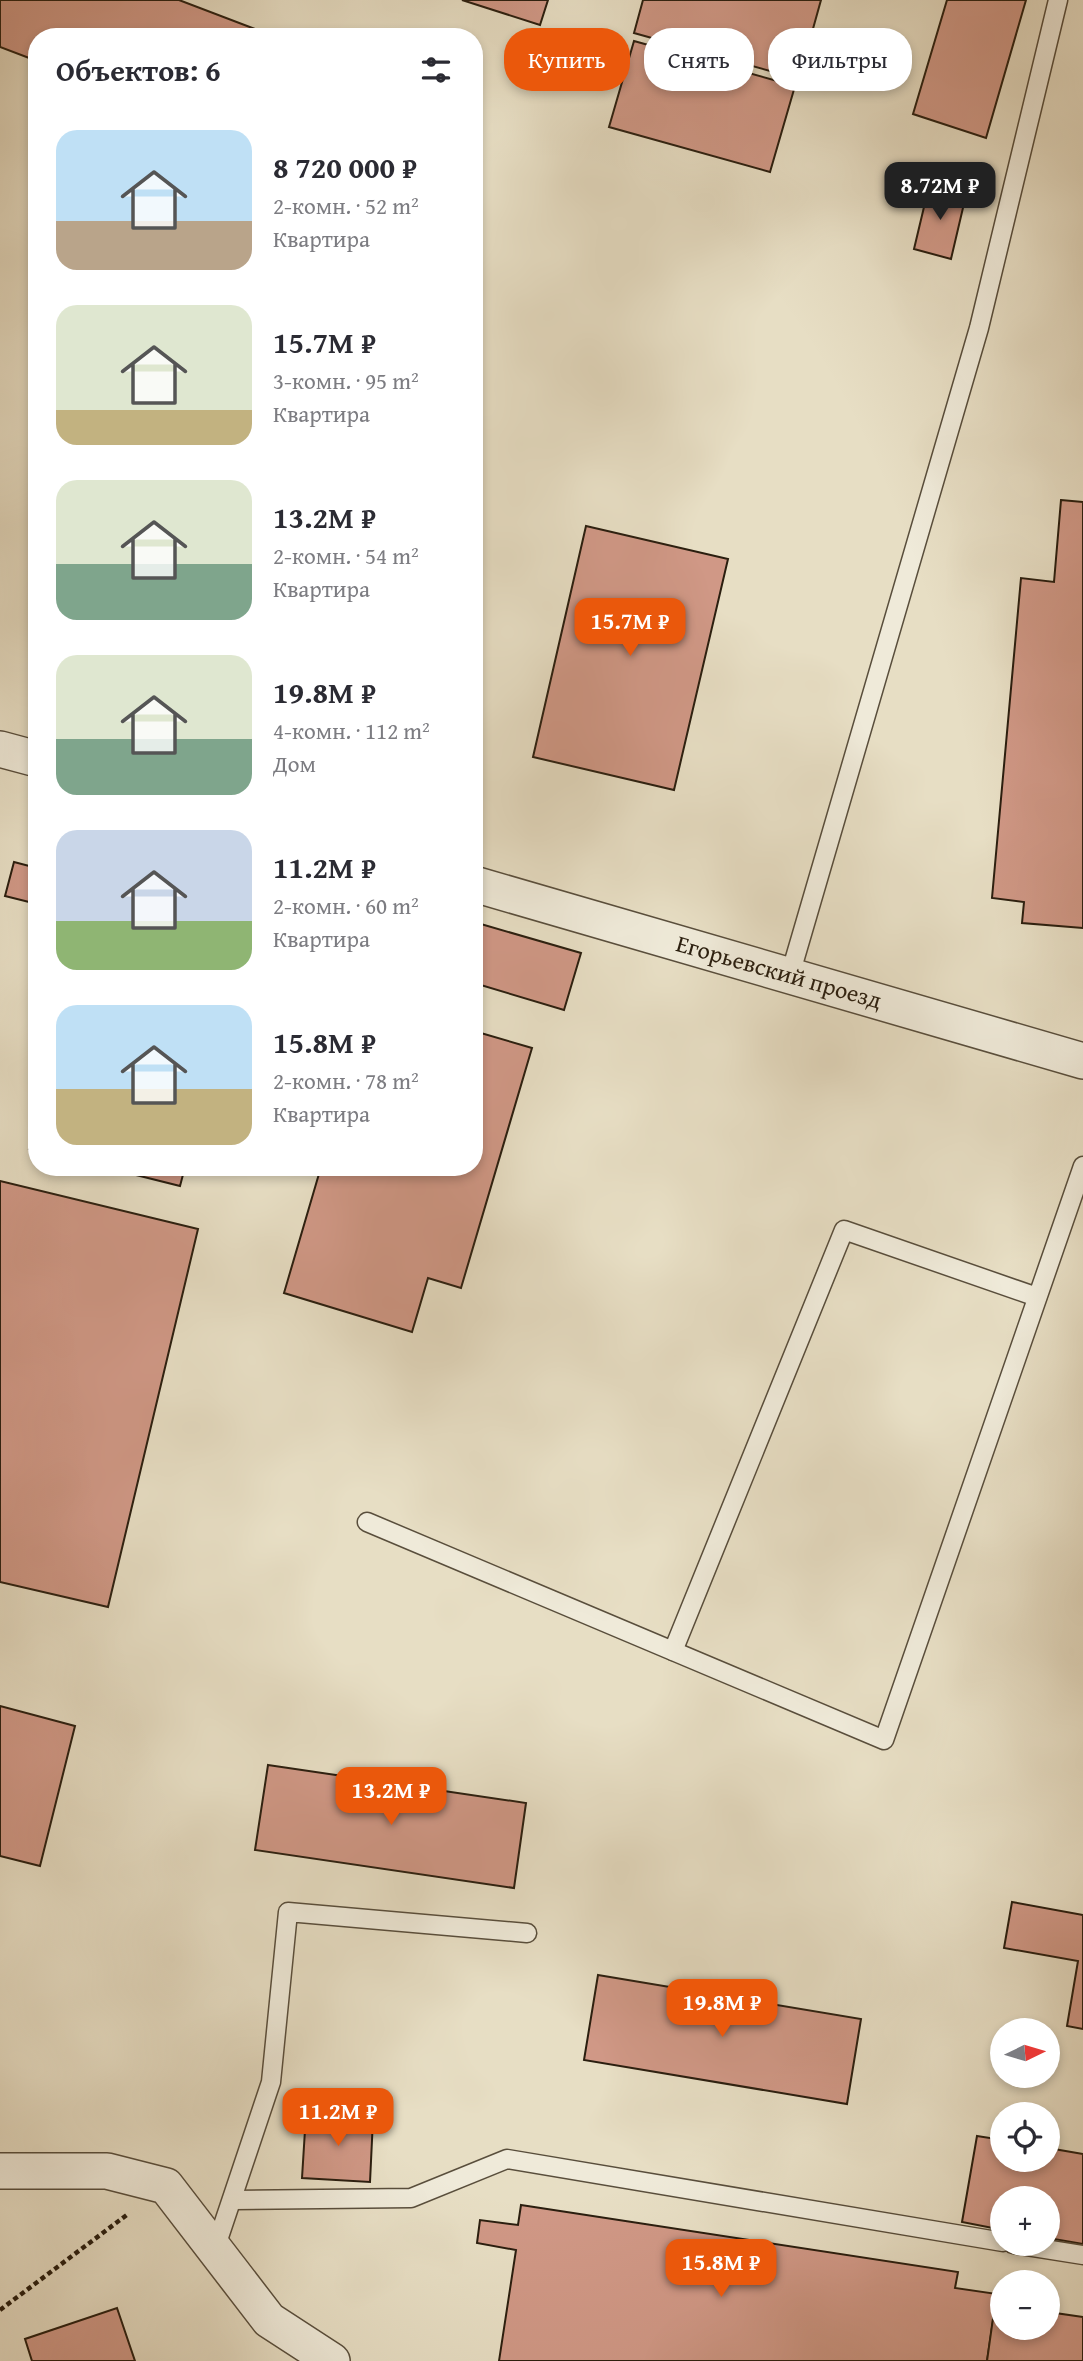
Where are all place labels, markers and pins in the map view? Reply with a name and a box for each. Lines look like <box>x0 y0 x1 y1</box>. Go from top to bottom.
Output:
pin: 8.72M ₽ <box>875 162 1005 222</box>
pin: 15.7M ₽ <box>565 598 695 658</box>
pin: 13.2M ₽ <box>326 1768 456 1827</box>
pin: 19.8M ₽ <box>657 1980 787 2039</box>
pin: 11.2M ₽ <box>273 2088 403 2148</box>
pin: 15.8M ₽ <box>656 2240 786 2299</box>

